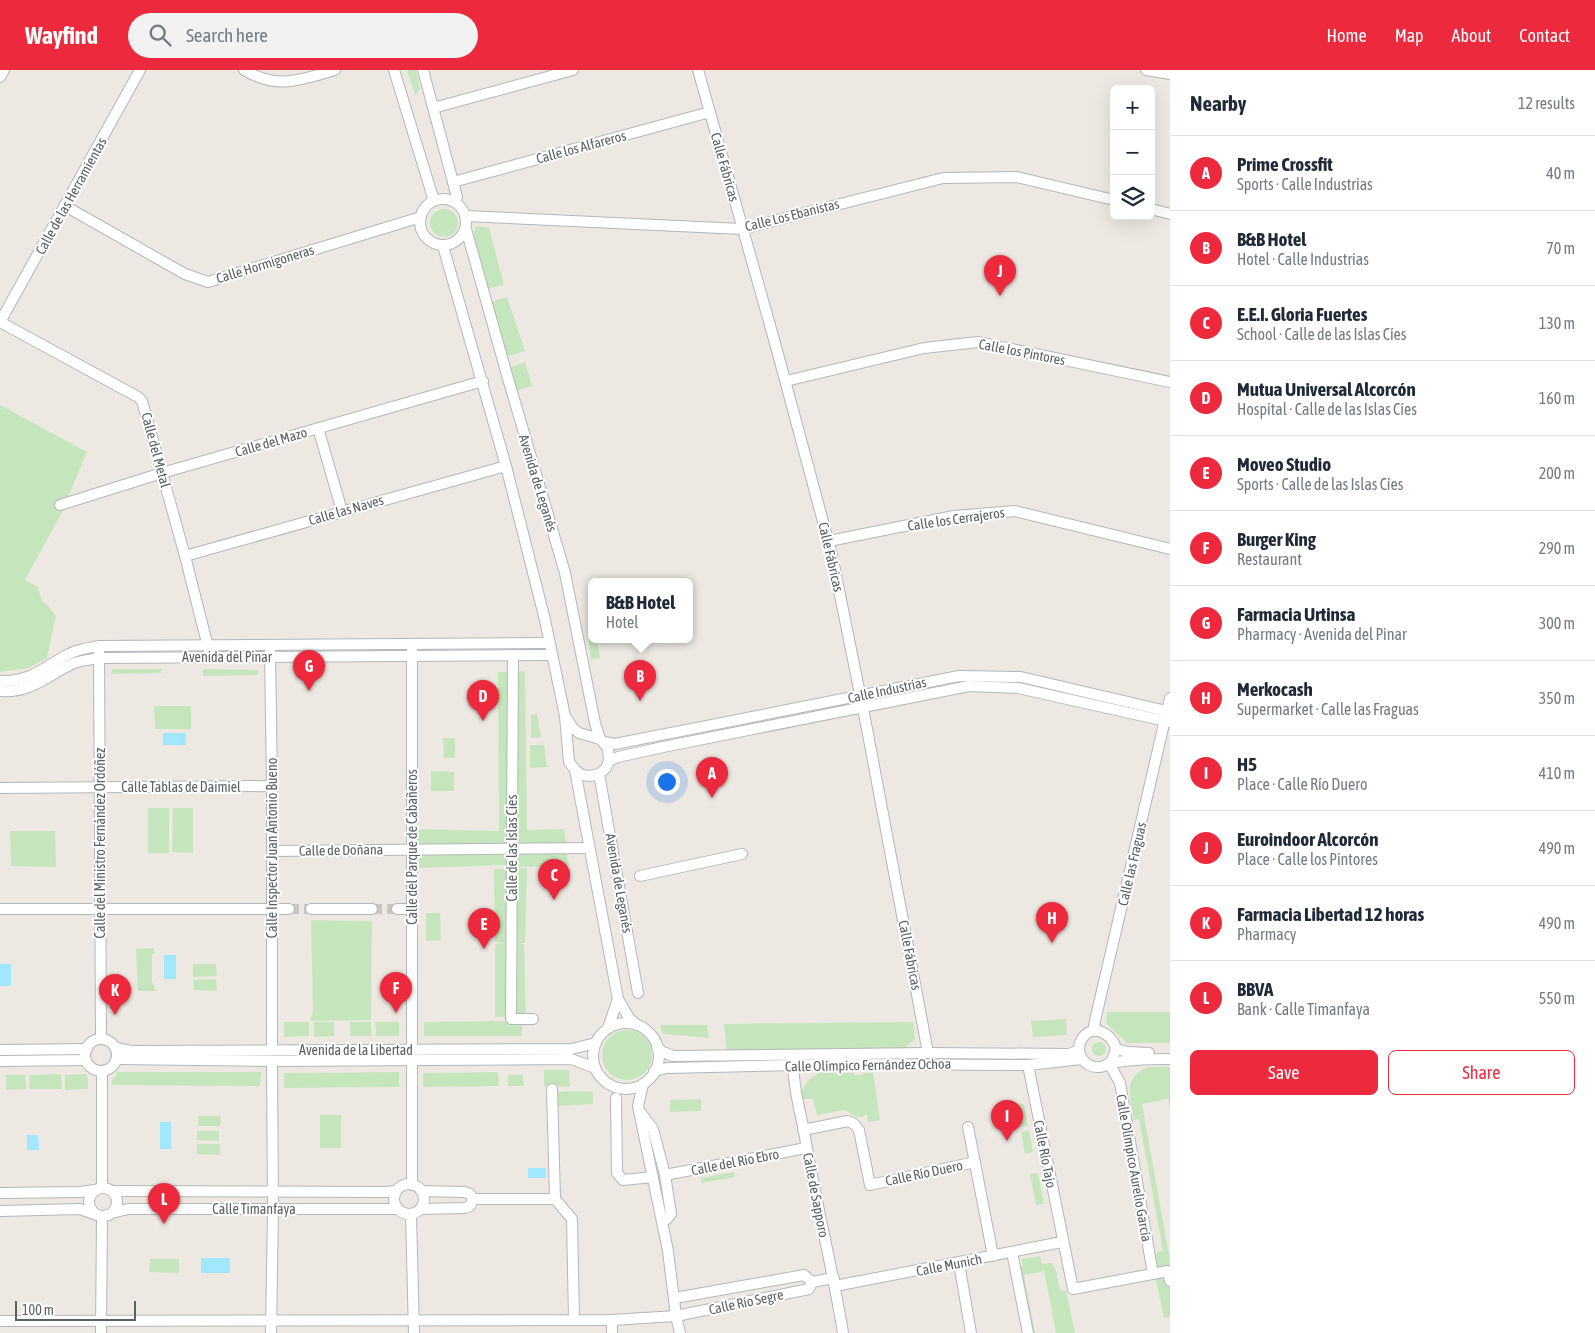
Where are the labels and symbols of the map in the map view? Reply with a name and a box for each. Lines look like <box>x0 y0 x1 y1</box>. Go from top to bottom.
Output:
street label: Calle los Alfareros <box>534 127 628 167</box>
street label: Calle Fábricas <box>708 131 742 203</box>
street label: Calle de las Herramientas <box>32 135 110 257</box>
street label: Calle Los Ebanistas <box>743 196 841 234</box>
street label: Calle Hormigoneras <box>214 242 316 286</box>
pin: J <box>984 255 1016 296</box>
street label: Calle los Pintores <box>977 336 1067 368</box>
street label: Calle del Metal <box>138 411 174 490</box>
street label: Calle del Mazo <box>233 424 309 460</box>
street label: Avenida de Leganés <box>516 432 560 534</box>
street label: Calle las Naves <box>307 492 385 528</box>
street label: Calle los Cerrajeros <box>906 504 1006 534</box>
street label: Calle Fábricas <box>815 521 847 593</box>
street label: Avenida del Pinar <box>182 649 273 665</box>
pin: G <box>293 650 325 691</box>
pin: B <box>624 660 656 701</box>
street label: Calle Industrias <box>846 674 928 706</box>
pin: D <box>467 680 499 721</box>
street label: Calle del Ministro Fernández Ordóñez <box>92 748 108 938</box>
pin: A <box>696 757 728 798</box>
street label: Calle Inspector Juan Antonio Bueno <box>264 758 280 938</box>
street label: Calle del Parque de Cabañeros <box>404 769 420 925</box>
your location <box>654 769 680 795</box>
street label: Calle Tablas de Daimiel <box>121 779 241 795</box>
street label: Calle de las Islas Cíes <box>504 795 520 901</box>
street label: Calle las Fraguas <box>1115 821 1149 907</box>
street label: Avenida de Leganés <box>602 832 636 934</box>
street label: Calle de Doñana <box>299 841 383 859</box>
pin: C <box>538 859 570 900</box>
pin: H <box>1036 902 1068 943</box>
pin: E <box>468 908 500 949</box>
street label: Calle Fábricas <box>895 919 925 991</box>
pin: F <box>380 972 412 1013</box>
pin: K <box>99 974 131 1015</box>
street label: Avenida de la Libertad <box>299 1042 413 1058</box>
street label: Calle Olímpico Fernández Ochoa <box>785 1056 951 1074</box>
street label: Calle Olímpico Aurelio García <box>1113 1093 1155 1243</box>
pin: I <box>991 1100 1023 1141</box>
street label: Calle Río Tajo <box>1031 1119 1059 1189</box>
street label: Calle del Río Ebro <box>690 1146 780 1178</box>
street label: Calle de Sapporo <box>800 1151 832 1239</box>
street label: Calle Río Duero <box>884 1157 964 1189</box>
pin: L <box>148 1183 180 1224</box>
street label: Calle Timanfaya <box>212 1201 296 1217</box>
street label: Calle Munich <box>915 1251 983 1279</box>
street label: Calle Río Segre <box>707 1286 785 1318</box>
scale bar <box>15 1298 136 1321</box>

